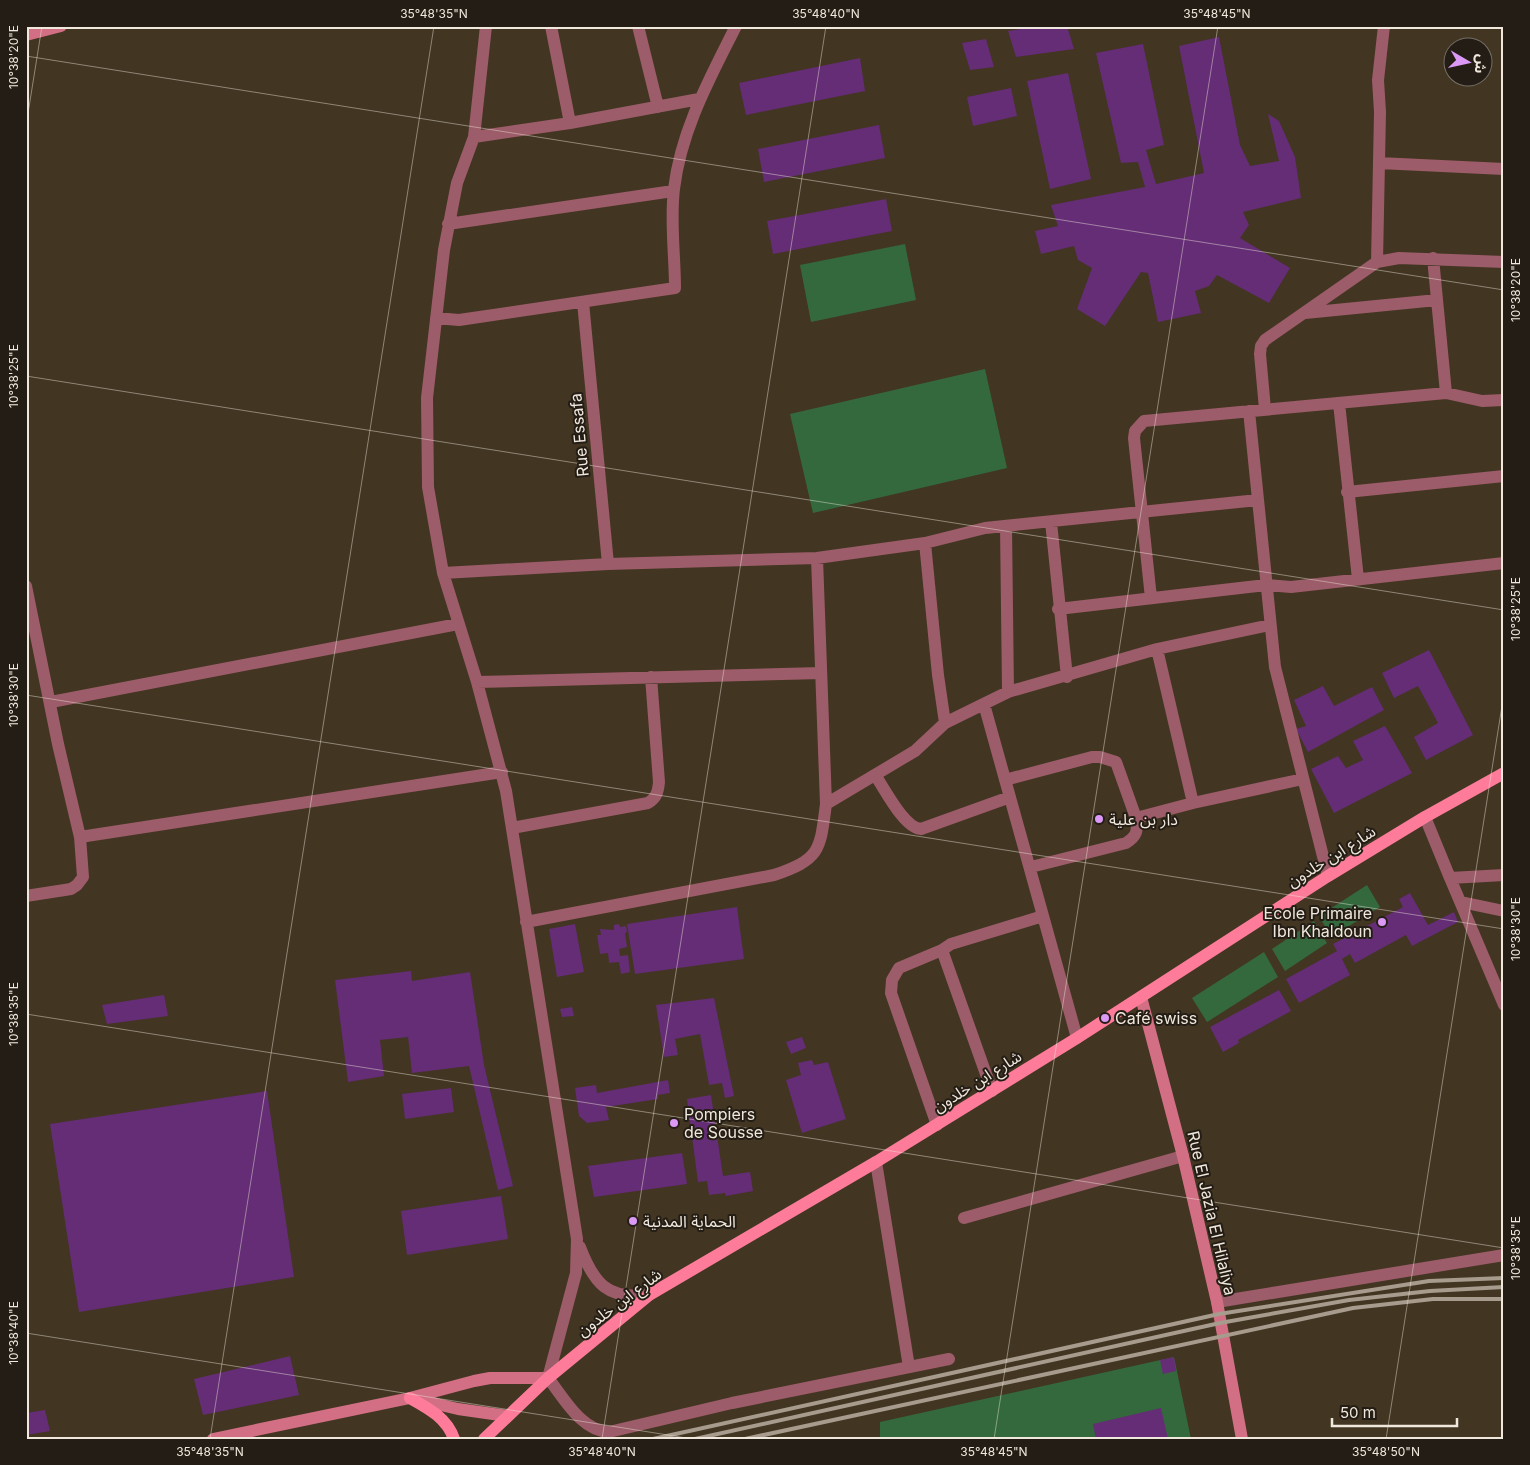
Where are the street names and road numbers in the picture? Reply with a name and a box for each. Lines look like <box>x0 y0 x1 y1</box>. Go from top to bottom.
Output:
street label: Rue Essafa <box>565 392 593 478</box>
street label: شارع ابن خلدون <box>1283 821 1381 894</box>
street label: شارع ابن خلدون <box>929 1046 1027 1119</box>
street label: Rue El Jazia El Hilaliya <box>1183 1129 1241 1297</box>
street label: شارع ابن خلدون <box>573 1264 667 1343</box>

